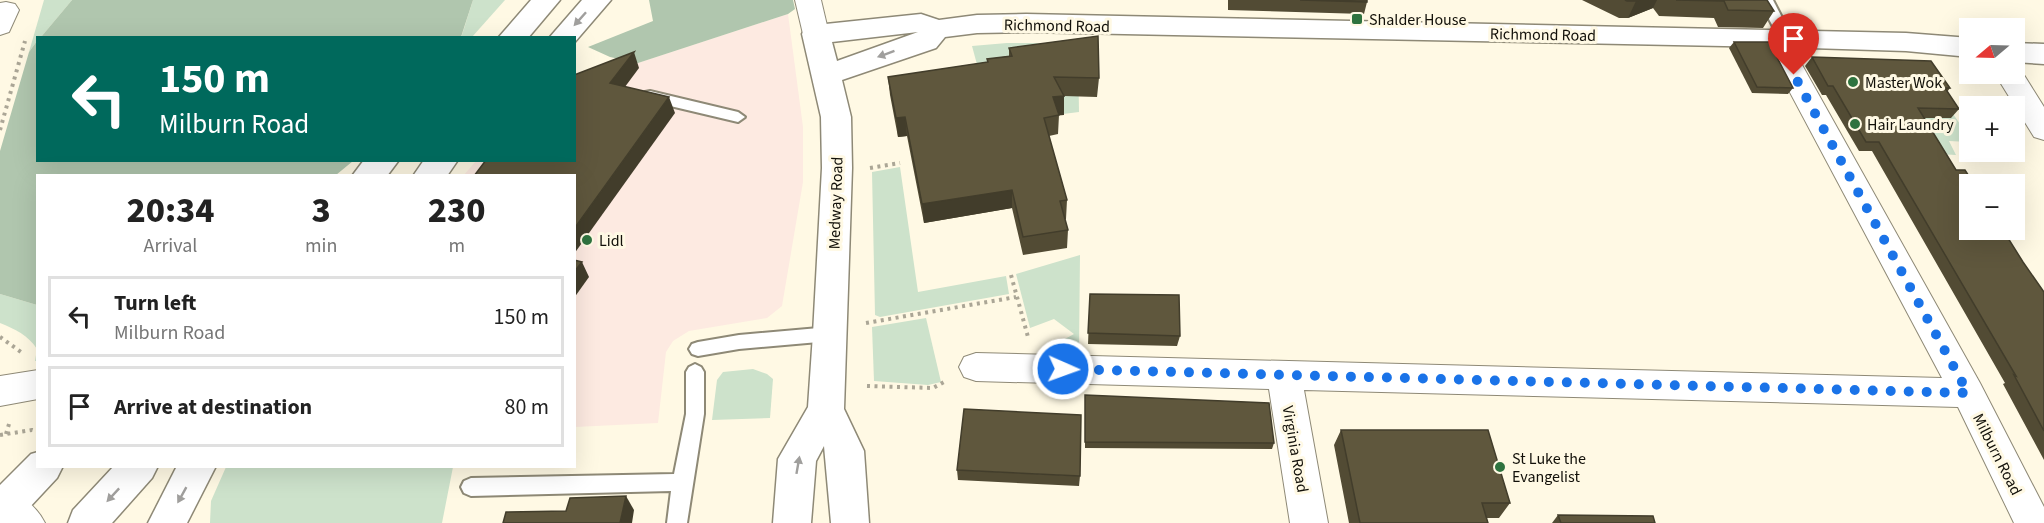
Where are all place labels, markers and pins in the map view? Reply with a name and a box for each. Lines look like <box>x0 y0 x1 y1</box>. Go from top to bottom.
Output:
place label: Shalder House <box>1369 9 1466 31</box>
marker: Shalder House <box>1350 12 1364 26</box>
pin <box>1768 13 1819 75</box>
place label: Master Wok <box>1865 72 1942 94</box>
marker: Master Wok <box>1846 75 1860 89</box>
place label: Hair Laundry <box>1867 114 1954 136</box>
marker: Hair Laundry <box>1848 117 1862 131</box>
place label: Lidl <box>599 230 624 252</box>
marker: Lidl <box>580 233 594 247</box>
place label: St Luke the Evangelist <box>1512 448 1586 488</box>
marker: St Luke the Evangelist <box>1493 460 1507 474</box>

